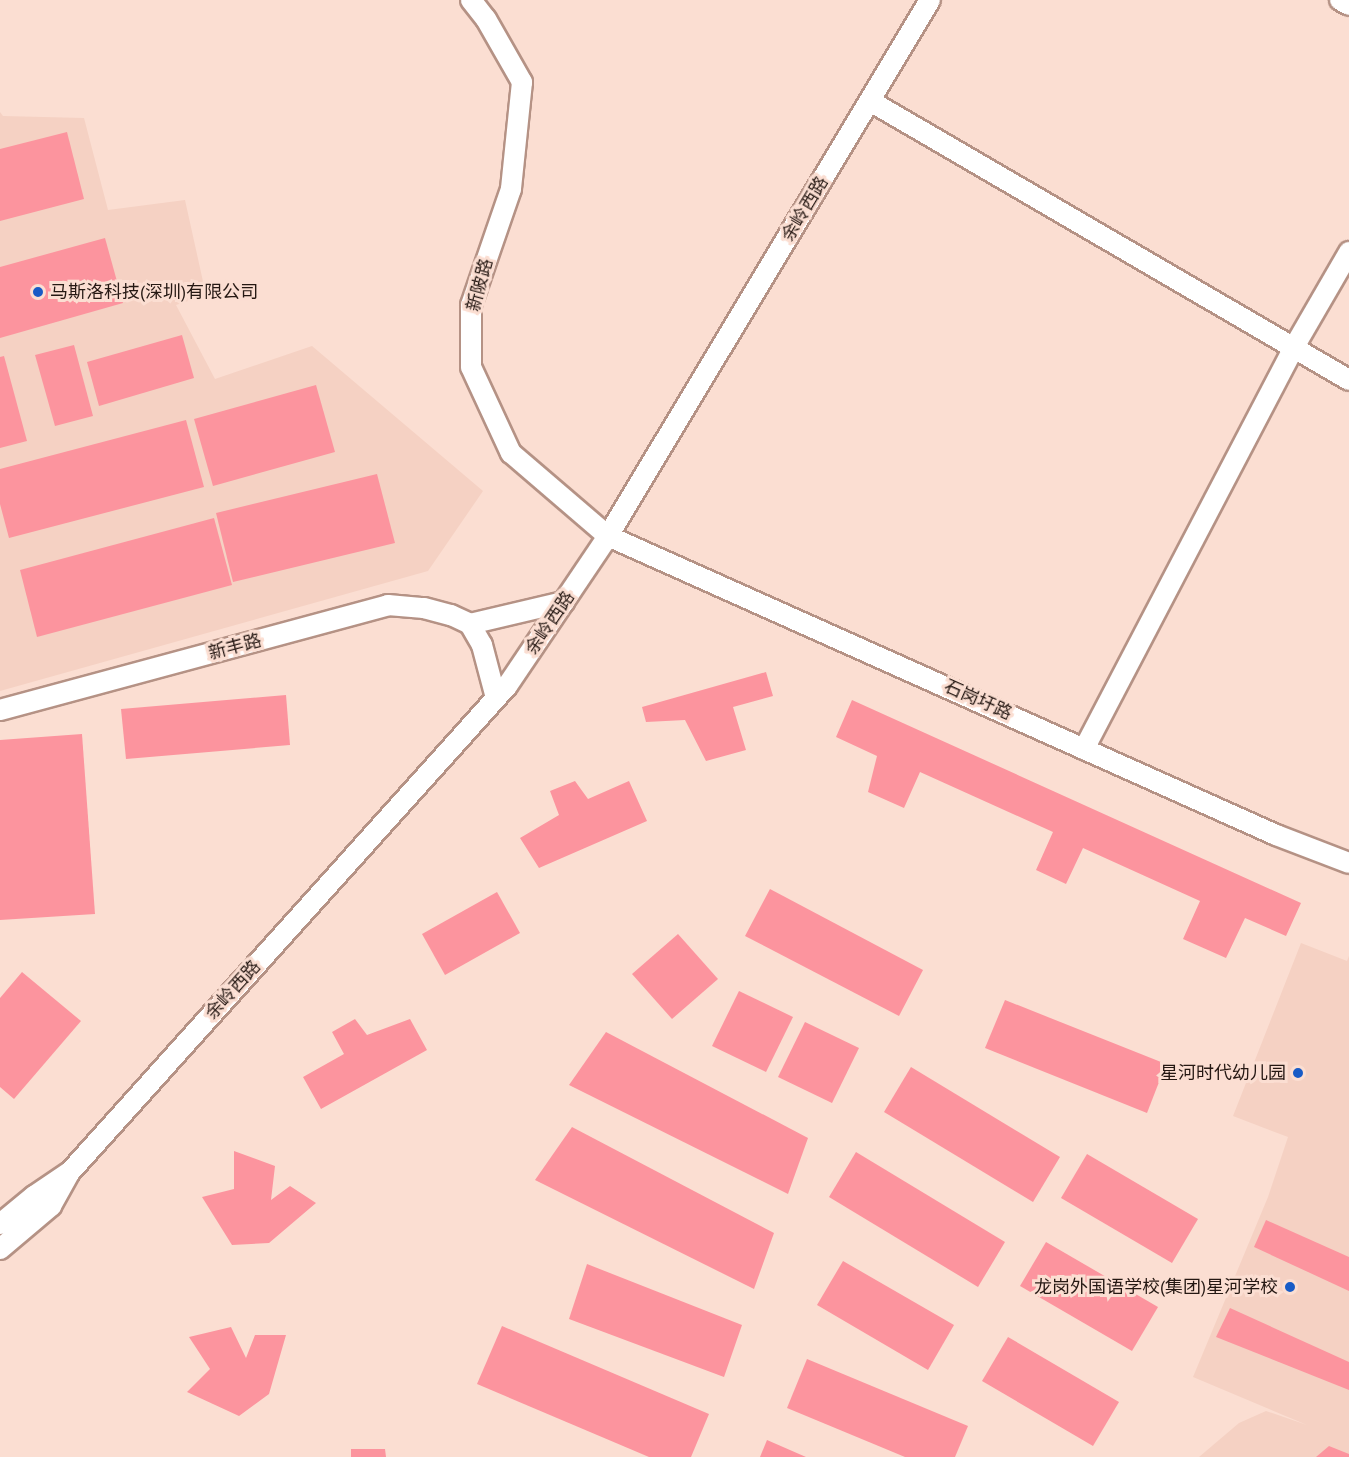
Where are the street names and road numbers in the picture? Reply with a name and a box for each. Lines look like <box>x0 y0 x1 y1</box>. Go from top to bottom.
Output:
street label: 余岭西路 <box>777 173 833 245</box>
street label: 新陂路 <box>463 256 497 314</box>
street label: 余岭西路 <box>521 587 579 659</box>
street label: 新丰路 <box>206 630 264 664</box>
street label: 石岗圩路 <box>941 675 1015 725</box>
street label: 余岭西路 <box>201 956 265 1024</box>

